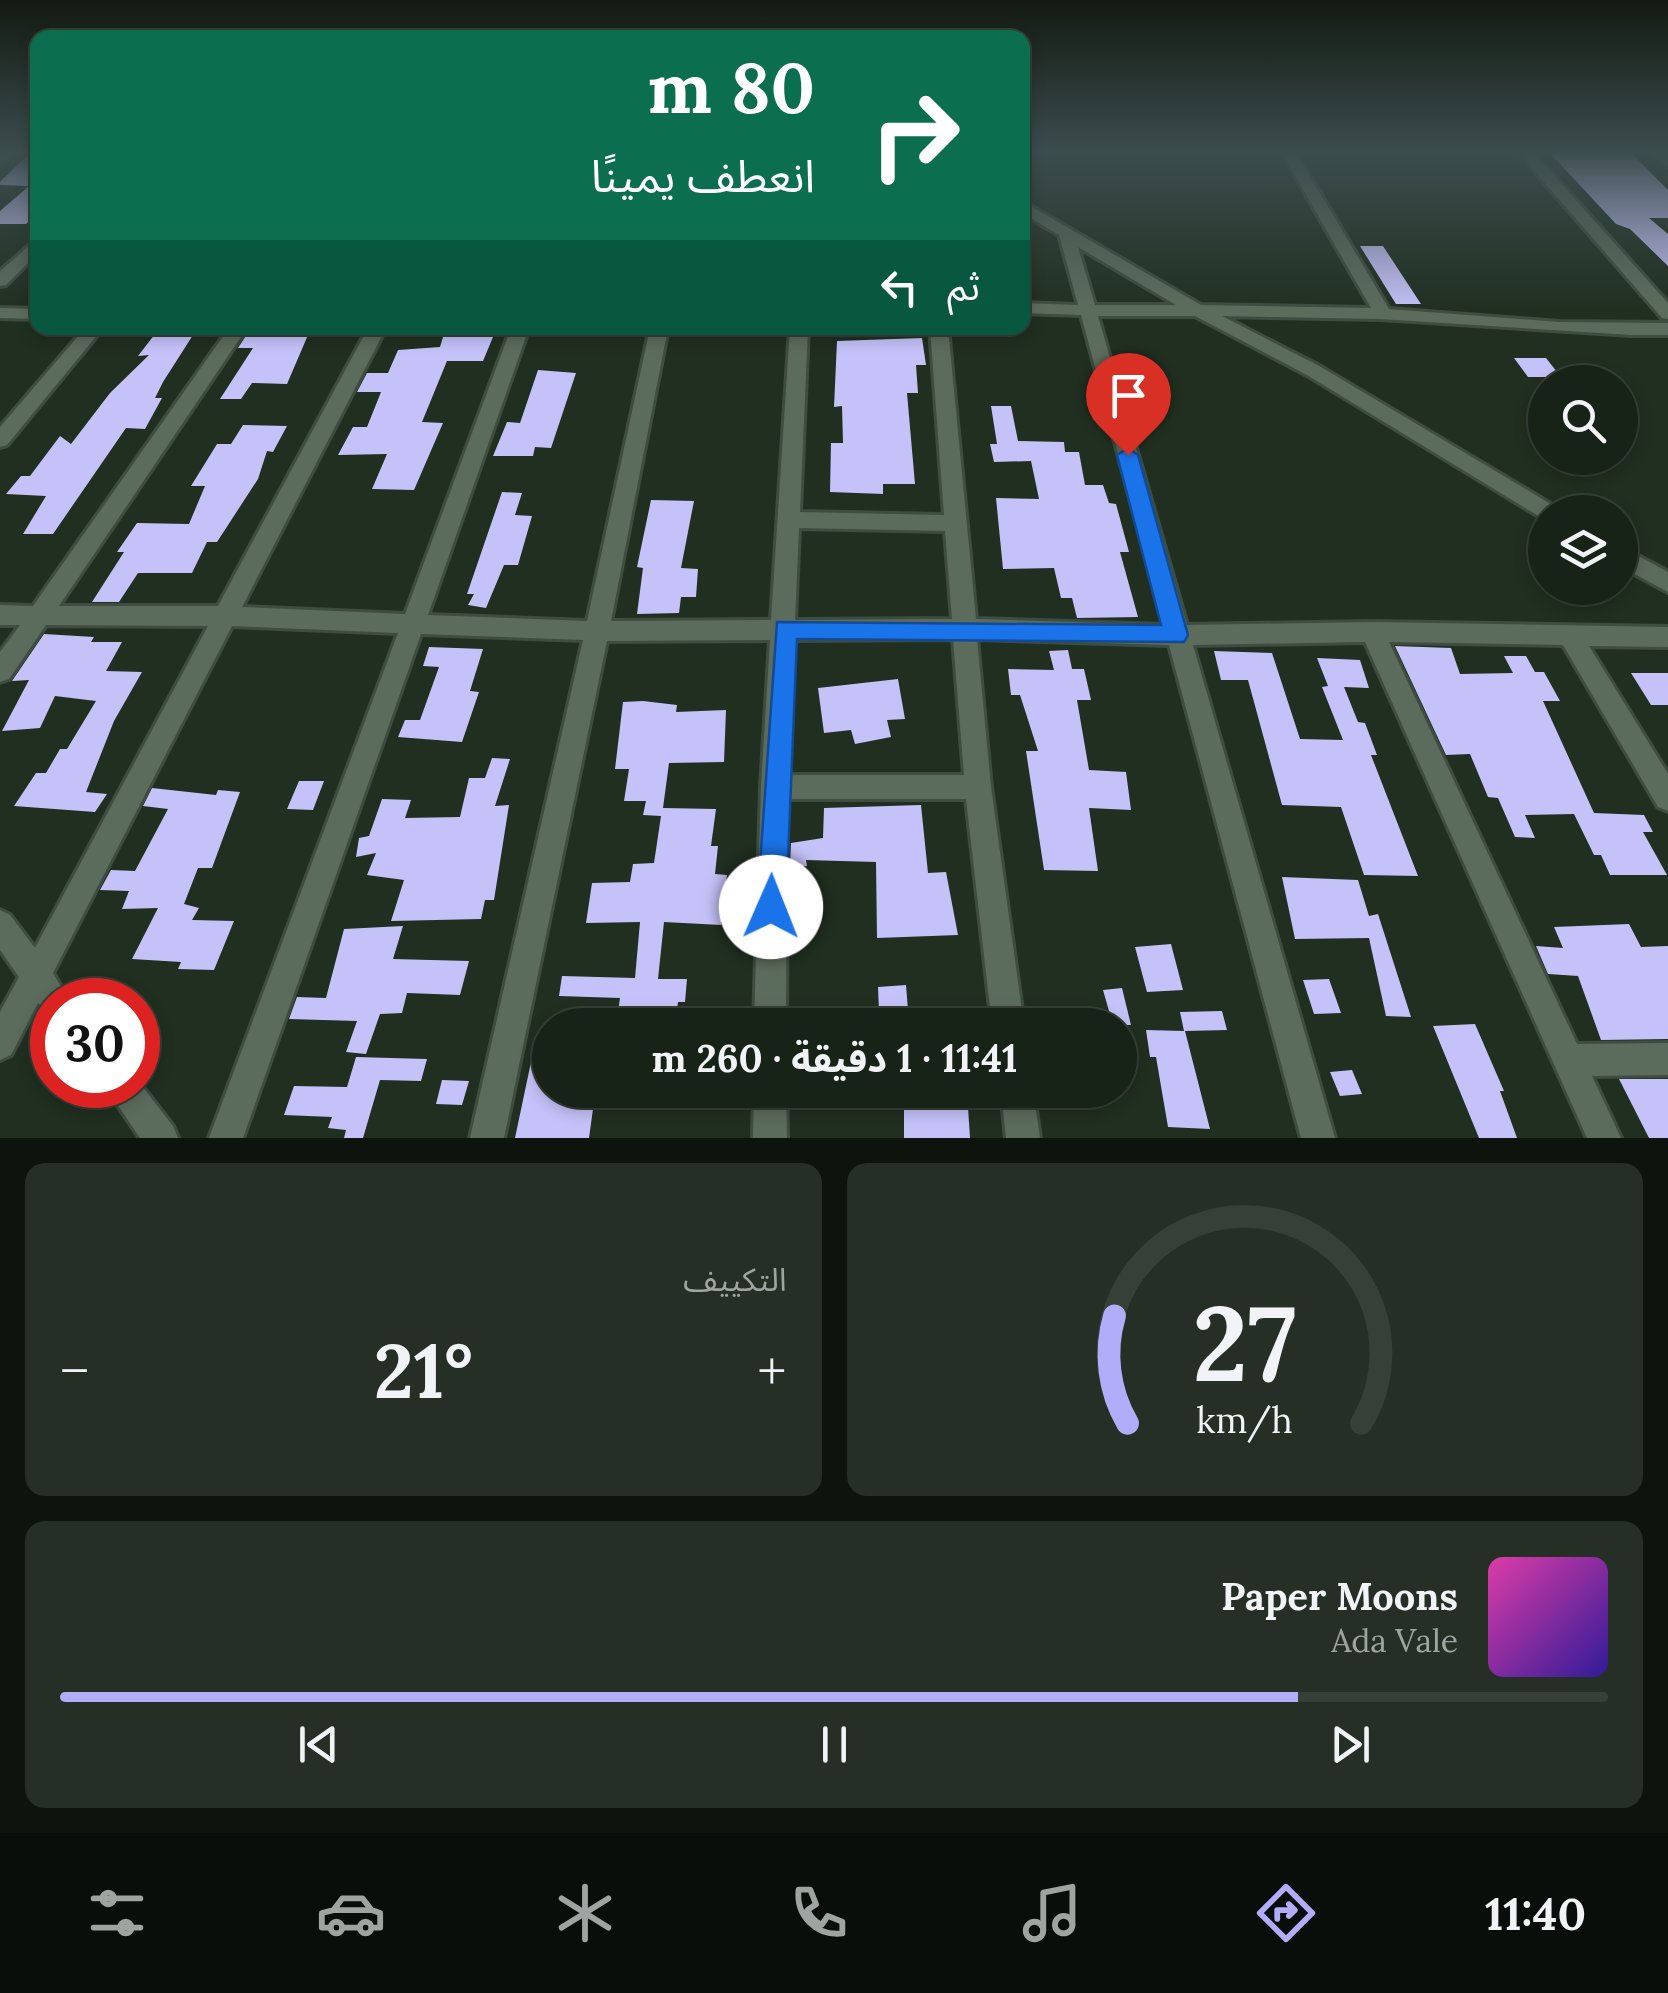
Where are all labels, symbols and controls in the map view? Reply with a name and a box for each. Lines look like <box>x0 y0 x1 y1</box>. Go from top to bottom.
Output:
text: 80 m <box>648 43 815 132</box>
icon: right <box>850 70 980 200</box>
text: انعطف يمينًا <box>591 147 815 204</box>
icon: left <box>872 260 927 315</box>
text: ثم <box>947 262 980 310</box>
pin <box>1086 353 1171 456</box>
map controls <box>1528 365 1638 605</box>
button: search <box>1528 365 1638 475</box>
icon: arrive <box>1101 368 1156 423</box>
button: layers <box>1528 495 1638 605</box>
position arrow <box>719 855 823 959</box>
speed limit sign: 30 <box>30 978 160 1108</box>
text: 11:41 · 1 دقيقة · 260 m <box>651 1034 1018 1082</box>
text: التكييف <box>683 1259 787 1300</box>
text: 27 <box>1193 1276 1297 1409</box>
text: 21° <box>374 1323 473 1419</box>
text: − <box>60 1336 89 1406</box>
text: + <box>757 1336 786 1406</box>
text: km/h <box>1196 1397 1293 1443</box>
text: Paper Moons <box>1221 1572 1458 1620</box>
text: Ada Vale <box>1331 1620 1458 1661</box>
icon: previous <box>291 1717 346 1772</box>
icon: pause <box>807 1717 862 1772</box>
icon: next <box>1323 1717 1378 1772</box>
icon: filters <box>82 1878 152 1948</box>
icon: car <box>316 1878 386 1948</box>
icon: climate <box>550 1878 620 1948</box>
icon: phone <box>784 1878 854 1948</box>
icon: music <box>1017 1878 1087 1948</box>
icon: directions <box>1251 1878 1321 1948</box>
text: 11:40 <box>1485 1885 1586 1942</box>

